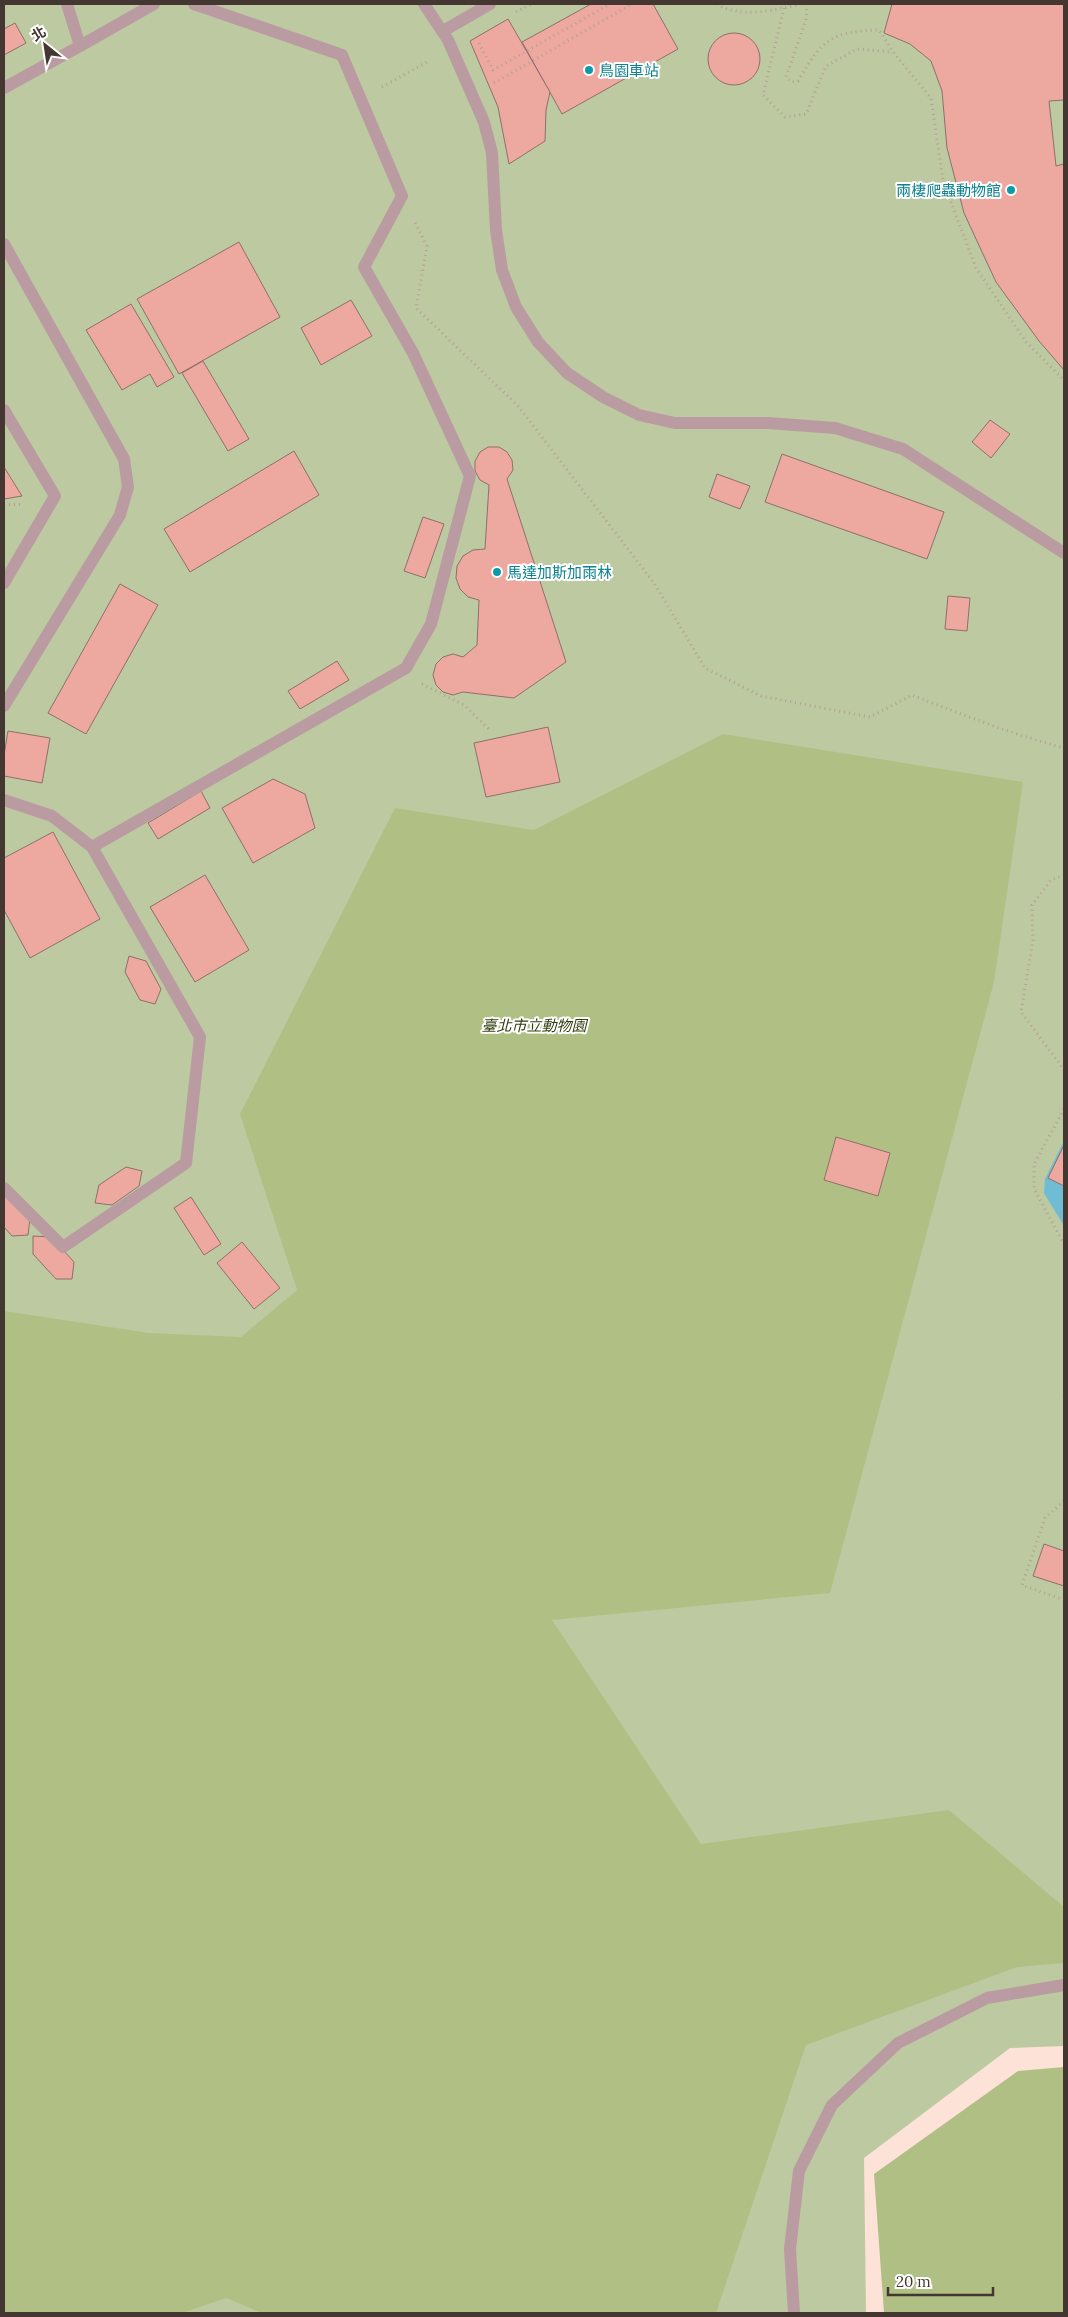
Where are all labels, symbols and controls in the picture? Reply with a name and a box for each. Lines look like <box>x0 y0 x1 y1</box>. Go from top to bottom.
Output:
north arrow <box>20 20 70 70</box>
text: 北 <box>28 22 49 45</box>
place label: 鳥園車站 <box>599 61 659 80</box>
marker: 鳥園車站 <box>583 64 595 76</box>
place label: 兩棲爬蟲動物館 <box>896 181 1001 200</box>
marker: 兩棲爬蟲動物館 <box>1005 184 1017 196</box>
place label: 馬達加斯加雨林 <box>507 563 612 582</box>
marker: 馬達加斯加雨林 <box>491 566 503 578</box>
park label: 臺北市立動物園 <box>481 1016 588 1035</box>
scale bar <box>888 2264 993 2296</box>
text: 20 m <box>896 2272 931 2291</box>

